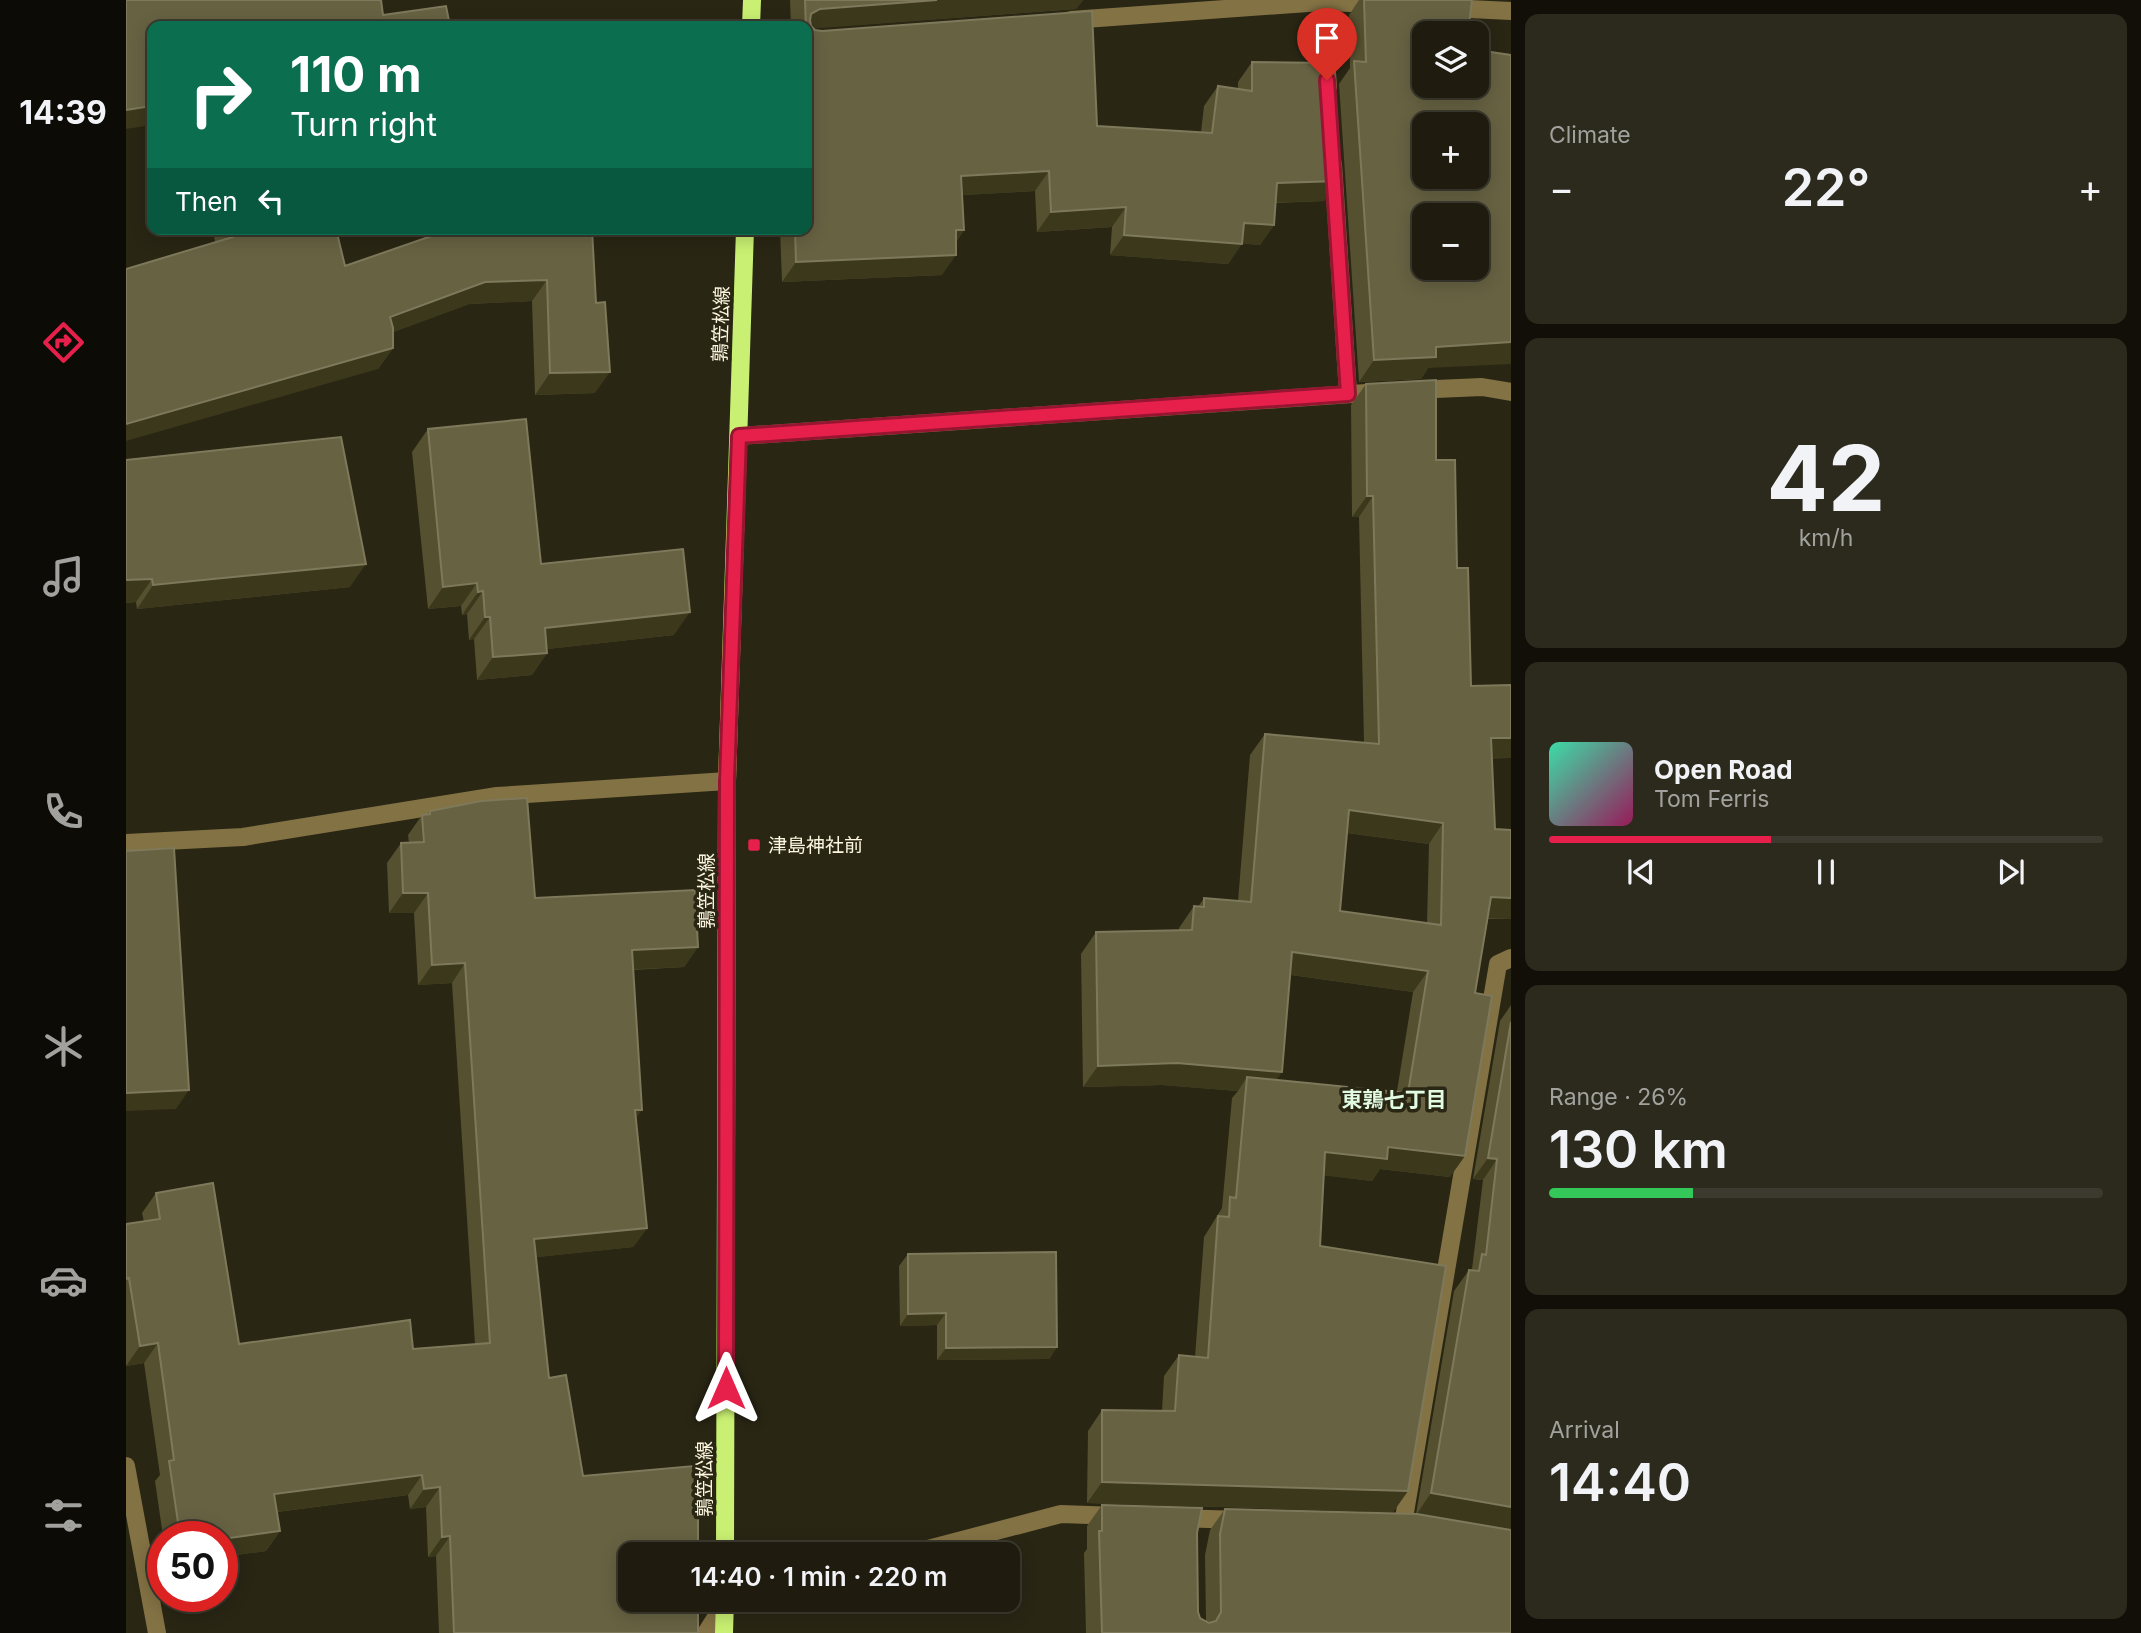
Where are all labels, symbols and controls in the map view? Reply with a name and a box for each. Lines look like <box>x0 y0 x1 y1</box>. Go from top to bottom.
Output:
pin <box>1297 8 1357 80</box>
icon: arrive <box>1308 19 1346 57</box>
map controls <box>1412 21 1489 280</box>
button: layers <box>1412 21 1489 98</box>
text: 110 m <box>290 45 422 104</box>
icon: right <box>175 49 266 140</box>
text: 14:39 <box>19 93 107 132</box>
text: Turn right <box>290 105 437 144</box>
button: + <box>1412 112 1489 189</box>
text: Climate <box>1549 121 1631 149</box>
text: 22° <box>1782 156 1870 219</box>
text: − <box>1549 165 1574 211</box>
text: + <box>2078 165 2103 211</box>
icon: left <box>252 182 290 220</box>
text: Then <box>175 186 238 217</box>
button: − <box>1412 203 1489 280</box>
street label: 鶉笠松線 <box>708 286 734 362</box>
icon: directions <box>39 318 88 367</box>
text: 42 <box>1767 423 1885 533</box>
text: km/h <box>1799 524 1853 552</box>
icon: music <box>39 552 88 601</box>
text: Open Road <box>1654 754 1793 785</box>
text: Tom Ferris <box>1654 785 1769 813</box>
icon: phone <box>39 787 88 836</box>
place label: 津島神社前 <box>768 834 863 857</box>
marker: 津島神社前 <box>746 837 762 853</box>
street label: 鶉笠松線 <box>695 853 718 929</box>
icon: previous <box>1622 853 1660 891</box>
icon: pause <box>1807 853 1845 891</box>
icon: next <box>1992 853 2030 891</box>
icon: climate <box>39 1022 88 1071</box>
text: Range · 26% <box>1549 1083 1688 1111</box>
district label: 東鶉七丁目 <box>1342 1087 1447 1112</box>
text: 130 km <box>1549 1118 1728 1181</box>
icon: car <box>39 1256 88 1305</box>
position arrow <box>689 1351 763 1425</box>
text: Arrival <box>1549 1416 1620 1444</box>
street label: 鶉笠松線 <box>693 1441 716 1517</box>
text: 14:40 <box>1549 1451 1691 1514</box>
icon: filters <box>39 1491 88 1540</box>
speed limit sign: 50 <box>147 1521 238 1612</box>
text: 14:40 · 1 min · 220 m <box>690 1561 948 1592</box>

